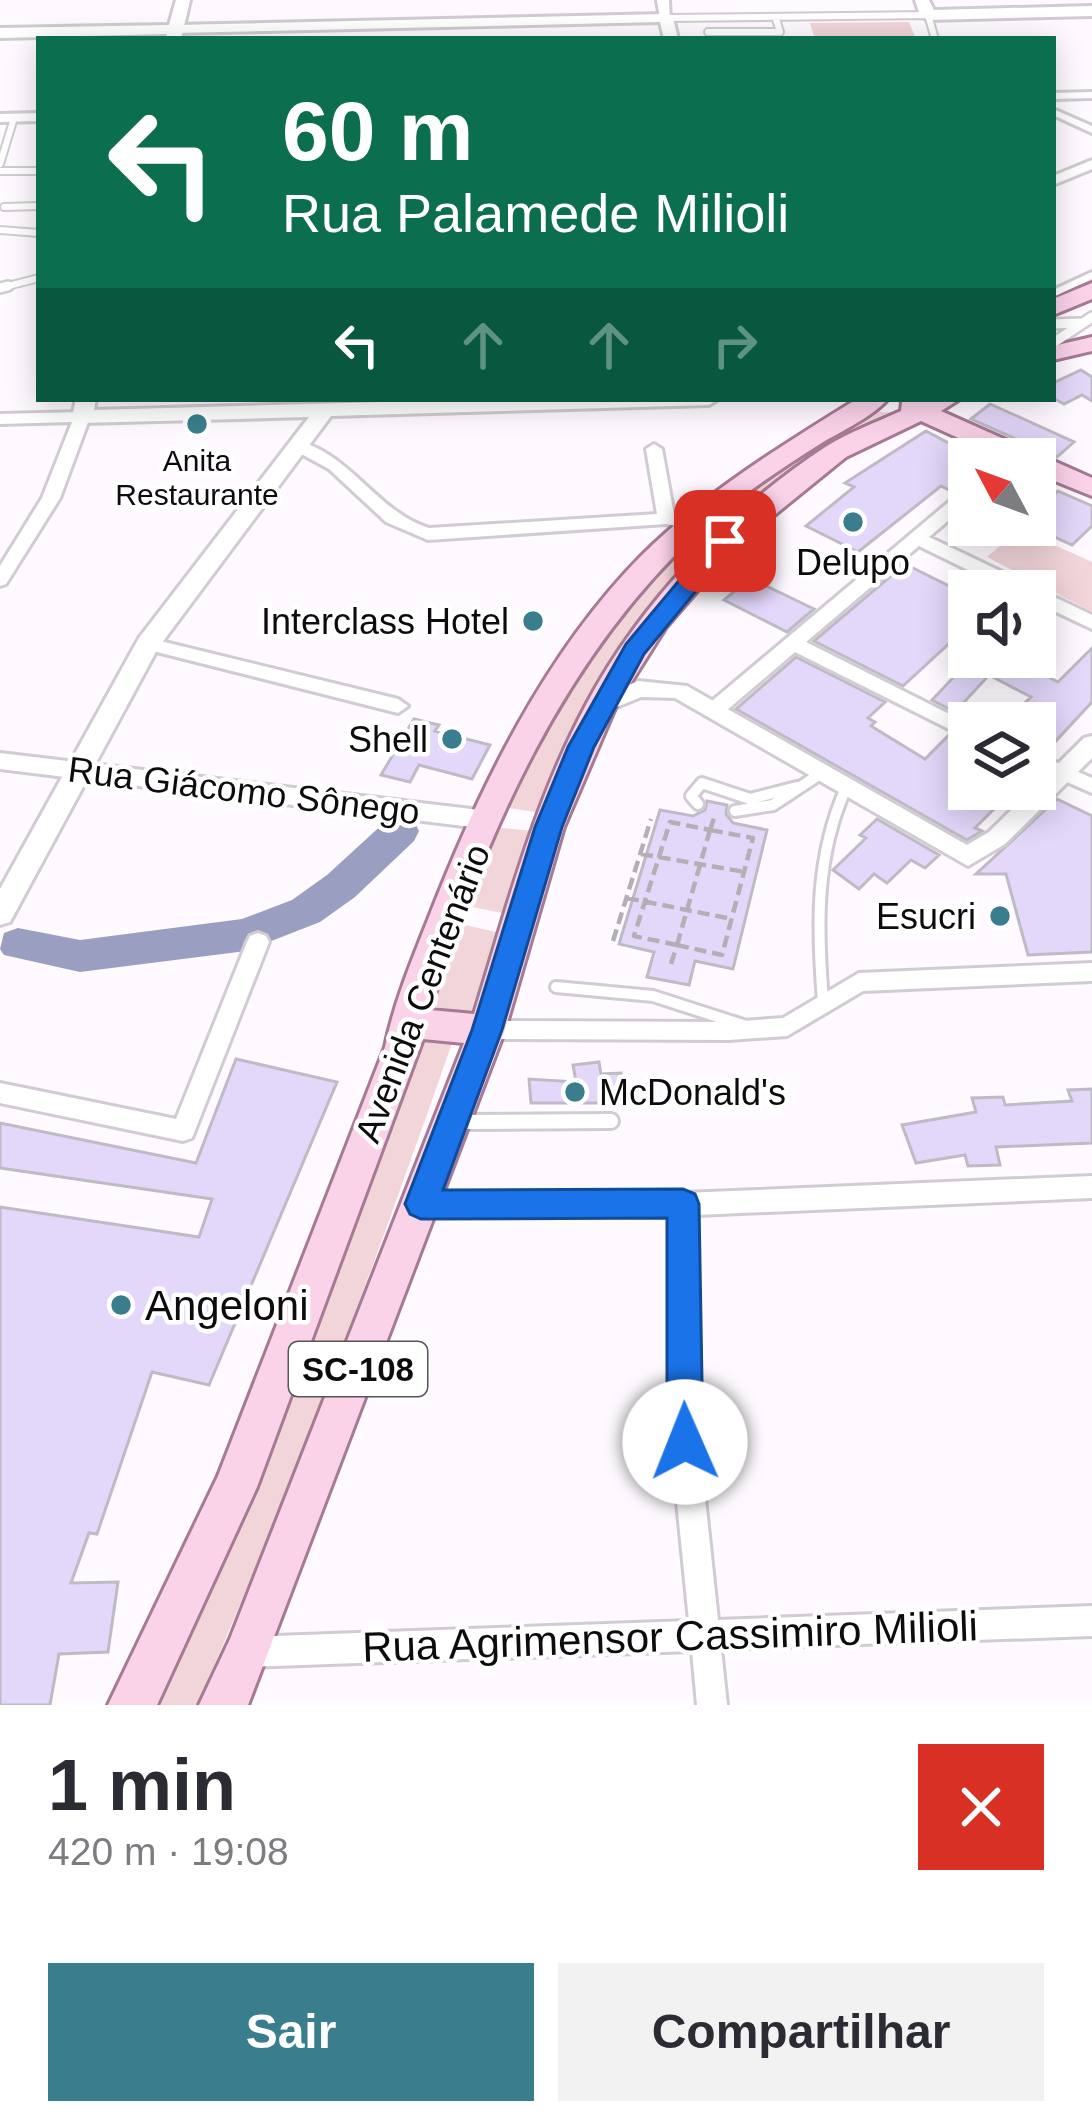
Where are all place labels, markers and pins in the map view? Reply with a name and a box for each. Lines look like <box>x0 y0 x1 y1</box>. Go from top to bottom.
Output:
marker: Anita Restaurante <box>184 411 210 437</box>
place label: Anita Restaurante <box>115 444 279 511</box>
pin <box>674 490 776 592</box>
marker: Delupo <box>840 509 866 535</box>
place label: Delupo <box>796 542 910 583</box>
place label: Interclass Hotel <box>261 601 509 642</box>
marker: Interclass Hotel <box>520 608 546 634</box>
place label: Shell <box>348 719 428 760</box>
marker: Shell <box>439 726 465 752</box>
place label: Esucri <box>876 896 976 937</box>
marker: Esucri <box>987 903 1013 929</box>
place label: McDonald's <box>599 1072 786 1113</box>
marker: McDonald's <box>562 1079 588 1105</box>
place label: Angeloni <box>145 1282 308 1329</box>
marker: Angeloni <box>108 1292 134 1318</box>

